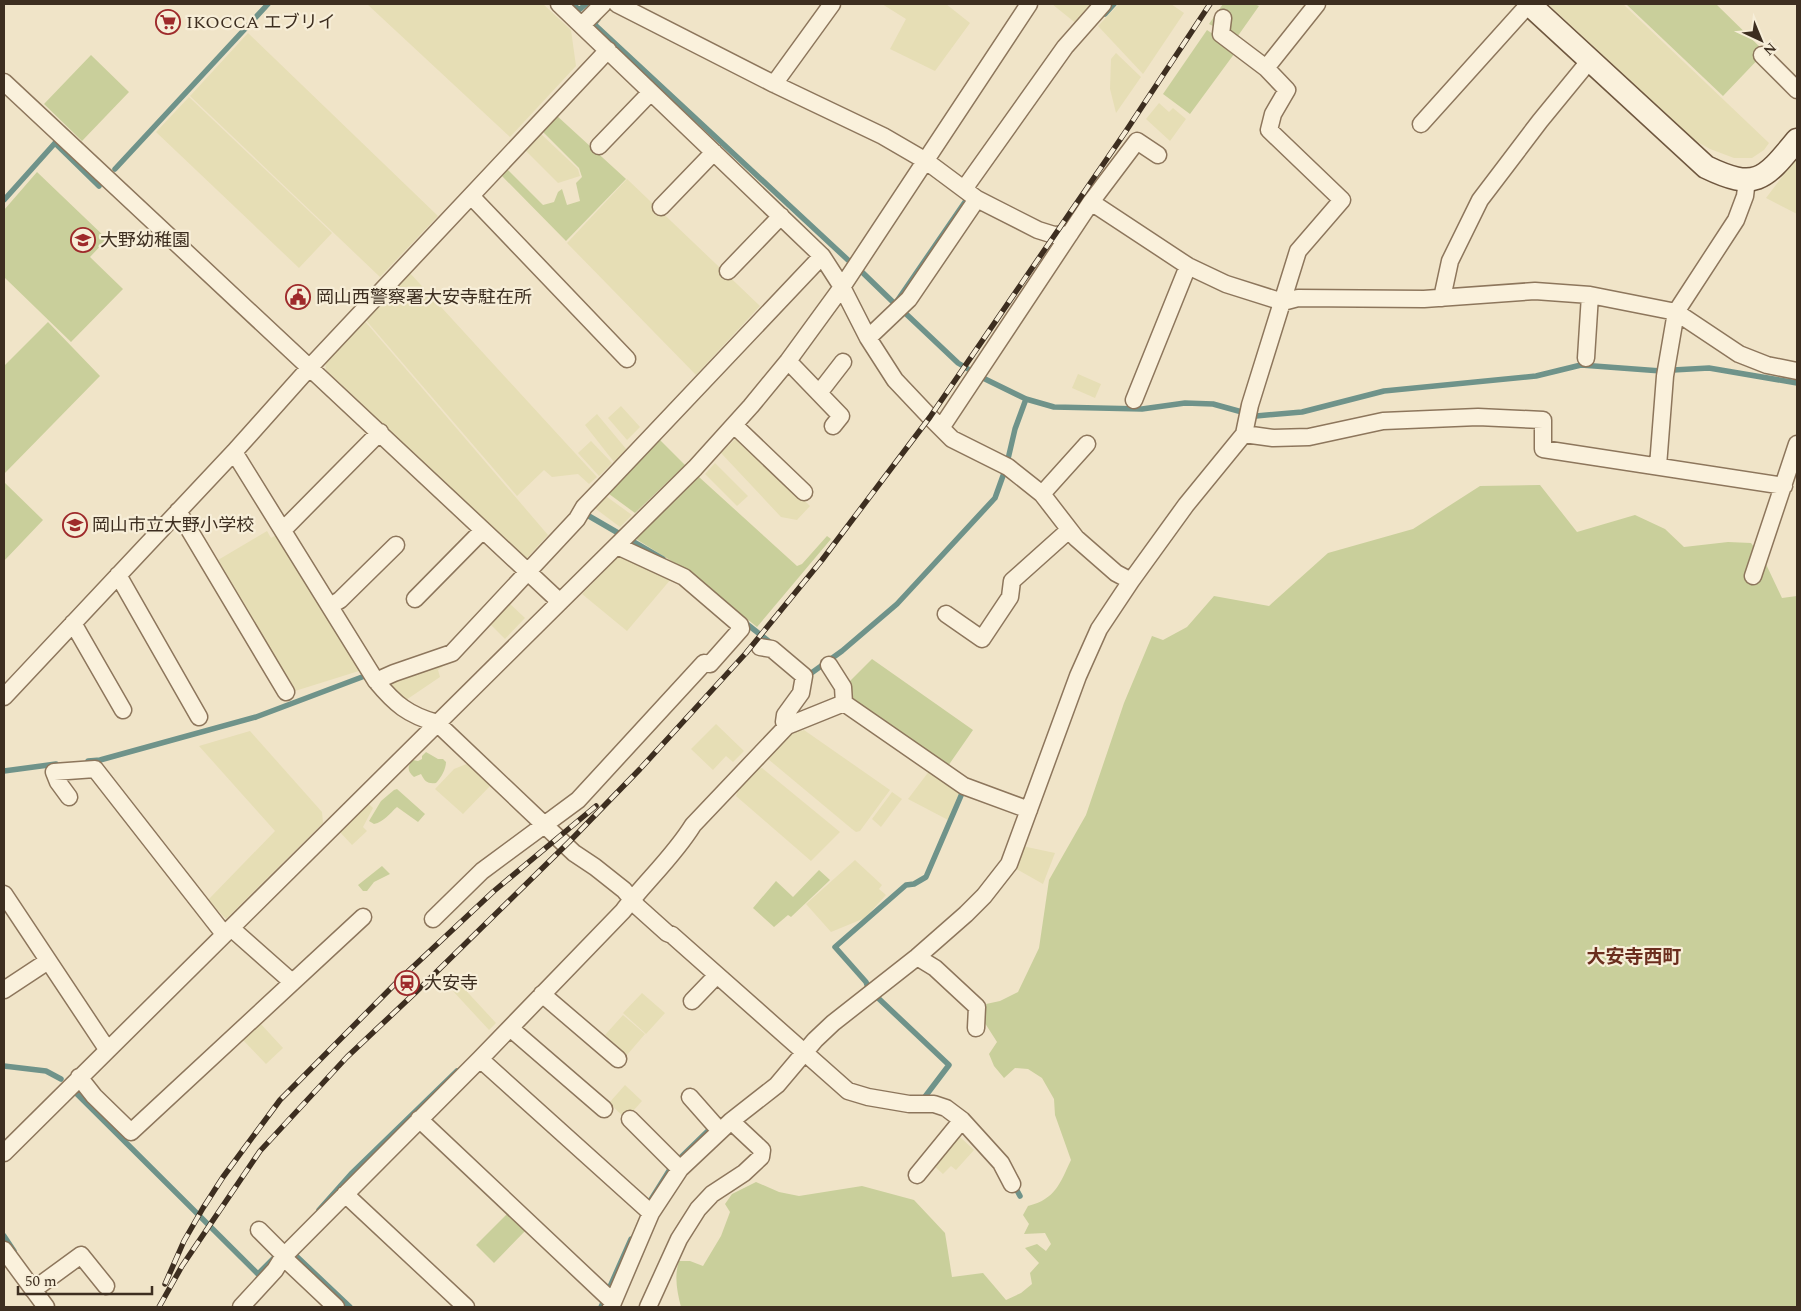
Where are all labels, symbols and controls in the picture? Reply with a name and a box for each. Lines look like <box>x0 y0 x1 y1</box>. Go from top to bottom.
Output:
supermarket icon: IKOCCA エブリイ <box>155 9 181 35</box>
place label: IKOCCA エブリイ <box>186 9 336 36</box>
north arrow <box>1736 15 1786 65</box>
text: N <box>1758 37 1781 61</box>
school or university icon: 大野幼稚園 <box>70 227 96 253</box>
place label: 大野幼稚園 <box>100 227 190 254</box>
public building icon: 岡山西警察署大安寺駐在所 <box>285 284 311 310</box>
place label: 岡山西警察署大安寺駐在所 <box>316 284 532 311</box>
school or university icon: 岡山市立大野小学校 <box>62 512 88 538</box>
place label: 岡山市立大野小学校 <box>92 512 254 539</box>
district label: 大安寺西町 <box>1586 943 1682 972</box>
station icon: 大安寺 <box>394 970 420 996</box>
place label: 大安寺 <box>424 970 478 997</box>
scale bar <box>18 1264 151 1296</box>
text: 50 m <box>25 1270 57 1293</box>

